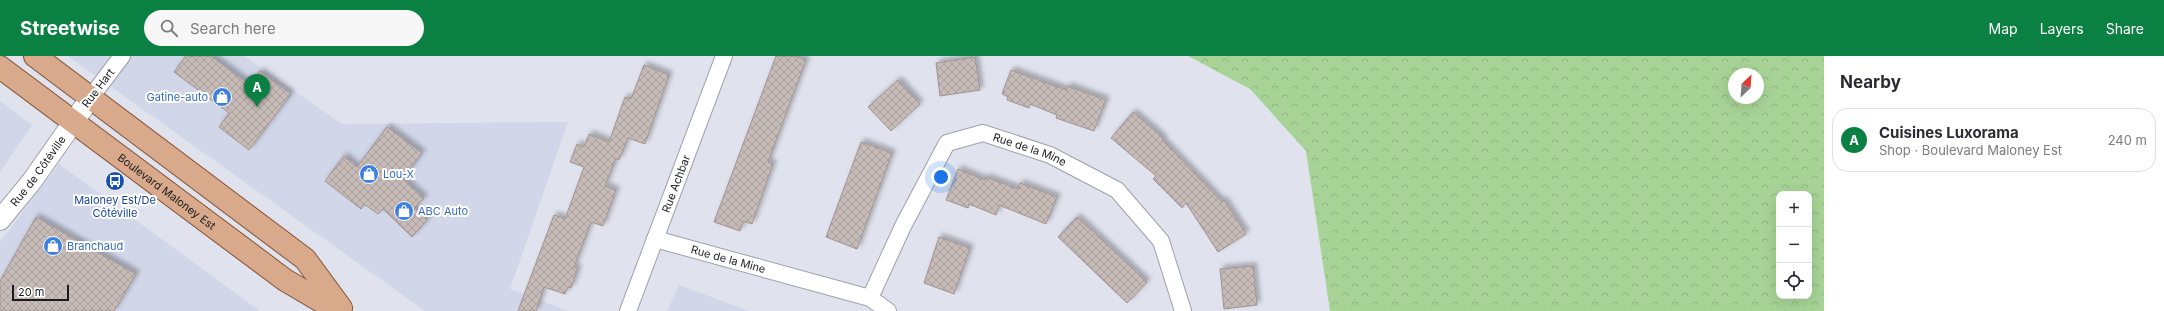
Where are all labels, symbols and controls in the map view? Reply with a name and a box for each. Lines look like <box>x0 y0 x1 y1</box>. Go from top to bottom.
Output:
search box <box>144 10 424 46</box>
text: Streetwise <box>20 17 120 40</box>
icon: search <box>158 17 180 39</box>
text: Search here <box>190 19 276 38</box>
text: Map <box>1989 20 2018 37</box>
text: Layers <box>2040 20 2084 37</box>
text: Share <box>2106 20 2144 37</box>
street label: Rue Hart <box>79 65 117 110</box>
north arrow <box>1728 68 1764 104</box>
text: Nearby <box>1840 72 1901 92</box>
pin: A <box>244 74 270 107</box>
shop icon: Gatine-auto <box>211 86 233 108</box>
place label: Gatine-auto <box>147 90 208 104</box>
text: Cuisines Luxorama <box>1879 123 2019 142</box>
street label: Rue de la Mine <box>991 130 1069 169</box>
text: A <box>1849 132 1859 148</box>
text: 240 m <box>2108 132 2147 148</box>
street label: Rue de Côtéville <box>7 133 69 209</box>
text: Shop · Boulevard Maloney Est <box>1879 142 2062 158</box>
street label: Boulevard Maloney Est <box>115 150 219 233</box>
street label: Rue Achbar <box>659 153 693 215</box>
shop icon: Lou-X <box>358 163 380 185</box>
place label: Lou-X <box>383 167 415 181</box>
your location <box>931 167 951 187</box>
bus stop icon: Maloney Est/De Côtéville <box>104 170 126 192</box>
map controls <box>1776 191 1812 299</box>
button: + <box>1776 191 1812 227</box>
place label: Maloney Est/De Côtéville <box>74 193 156 220</box>
shop icon: ABC Auto <box>393 200 415 222</box>
place label: ABC Auto <box>418 204 469 218</box>
button: − <box>1776 227 1812 263</box>
shop icon: Branchaud <box>42 235 64 257</box>
place label: Branchaud <box>67 239 123 253</box>
street label: Rue de la Mine <box>689 242 767 276</box>
button: locate <box>1776 263 1812 299</box>
scale bar <box>12 283 69 302</box>
text: 20 m <box>18 285 44 299</box>

